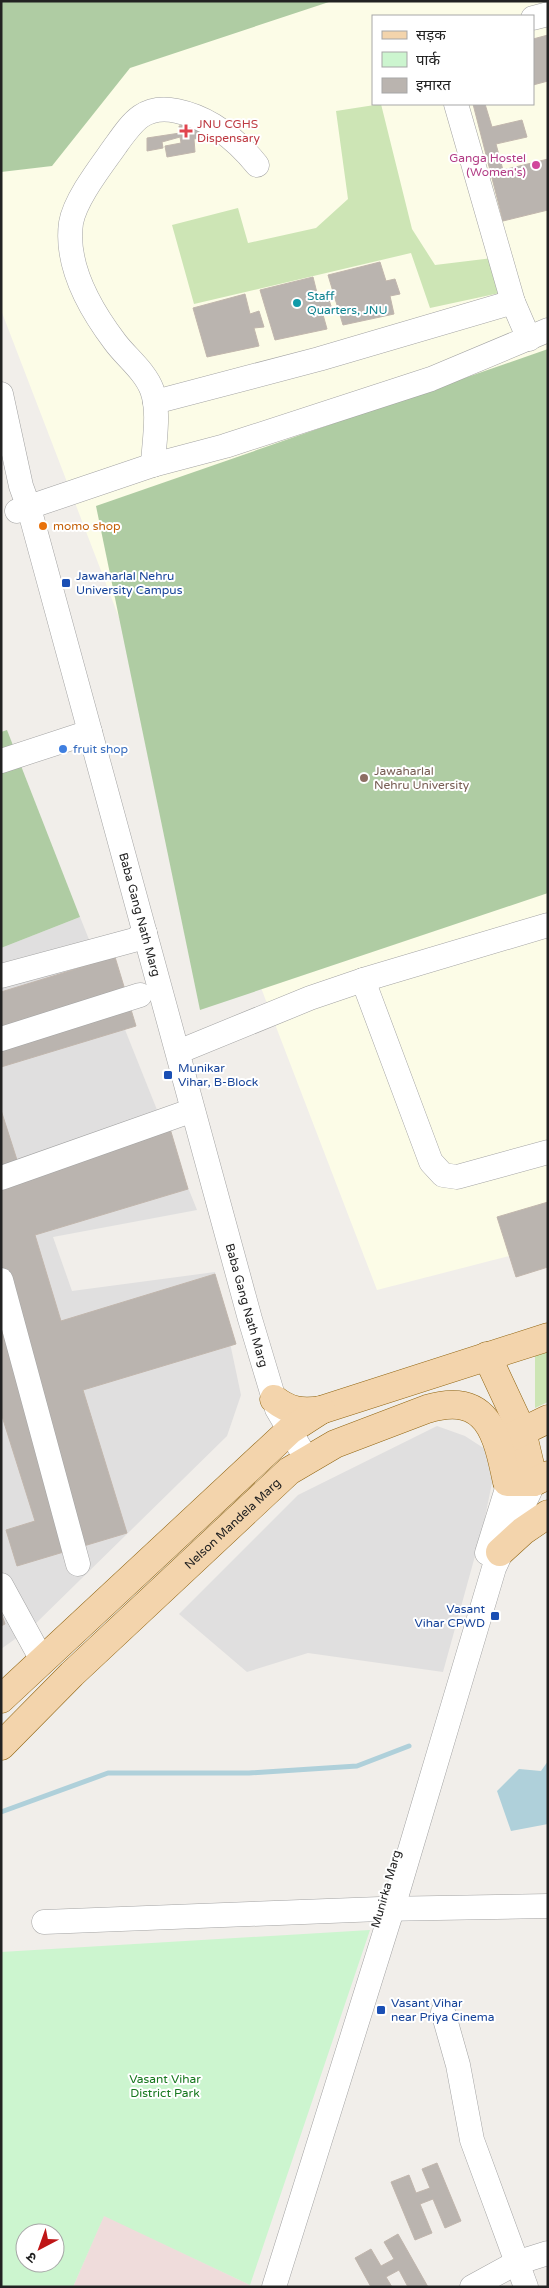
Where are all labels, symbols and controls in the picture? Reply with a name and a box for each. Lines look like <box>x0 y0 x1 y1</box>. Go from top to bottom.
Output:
legend <box>372 15 534 105</box>
text: सड़क <box>416 26 446 44</box>
text: पार्क <box>416 51 440 69</box>
text: इमारत <box>416 76 451 94</box>
place label: JNU CGHS Dispensary <box>197 117 260 145</box>
marker: JNU CGHS Dispensary <box>179 124 193 138</box>
place label: Ganga Hostel (Women's) <box>449 151 526 179</box>
marker: Ganga Hostel (Women's) <box>530 159 542 171</box>
place label: Staff Quarters, JNU <box>307 289 388 317</box>
marker: Staff Quarters, JNU <box>291 297 303 309</box>
place label: momo shop <box>53 519 121 533</box>
marker: momo shop <box>37 520 49 532</box>
place label: Jawaharlal Nehru University Campus <box>76 569 183 597</box>
marker: Jawaharlal Nehru University Campus <box>60 577 72 589</box>
place label: fruit shop <box>73 742 128 756</box>
marker: fruit shop <box>57 743 69 755</box>
place label: Jawaharlal Nehru University <box>374 764 470 792</box>
marker: Jawaharlal Nehru University <box>358 772 370 784</box>
street label: Baba Gang Nath Marg <box>116 851 163 978</box>
place label: Munikar Vihar, B-Block <box>178 1061 259 1089</box>
marker: Munikar Vihar, B-Block <box>162 1069 174 1081</box>
street label: Baba Gang Nath Marg <box>223 1242 271 1369</box>
street label: Nelson Mandela Marg <box>182 1476 283 1572</box>
place label: Vasant Vihar CPWD <box>414 1602 485 1630</box>
marker: Vasant Vihar CPWD <box>489 1610 501 1622</box>
street label: Munirka Marg <box>368 1848 404 1930</box>
place label: Vasant Vihar near Priya Cinema <box>391 1996 495 2024</box>
marker: Vasant Vihar near Priya Cinema <box>375 2004 387 2016</box>
park label: Vasant Vihar District Park <box>129 2072 201 2100</box>
north arrow <box>15 2223 65 2273</box>
text: उ <box>23 2248 40 2267</box>

